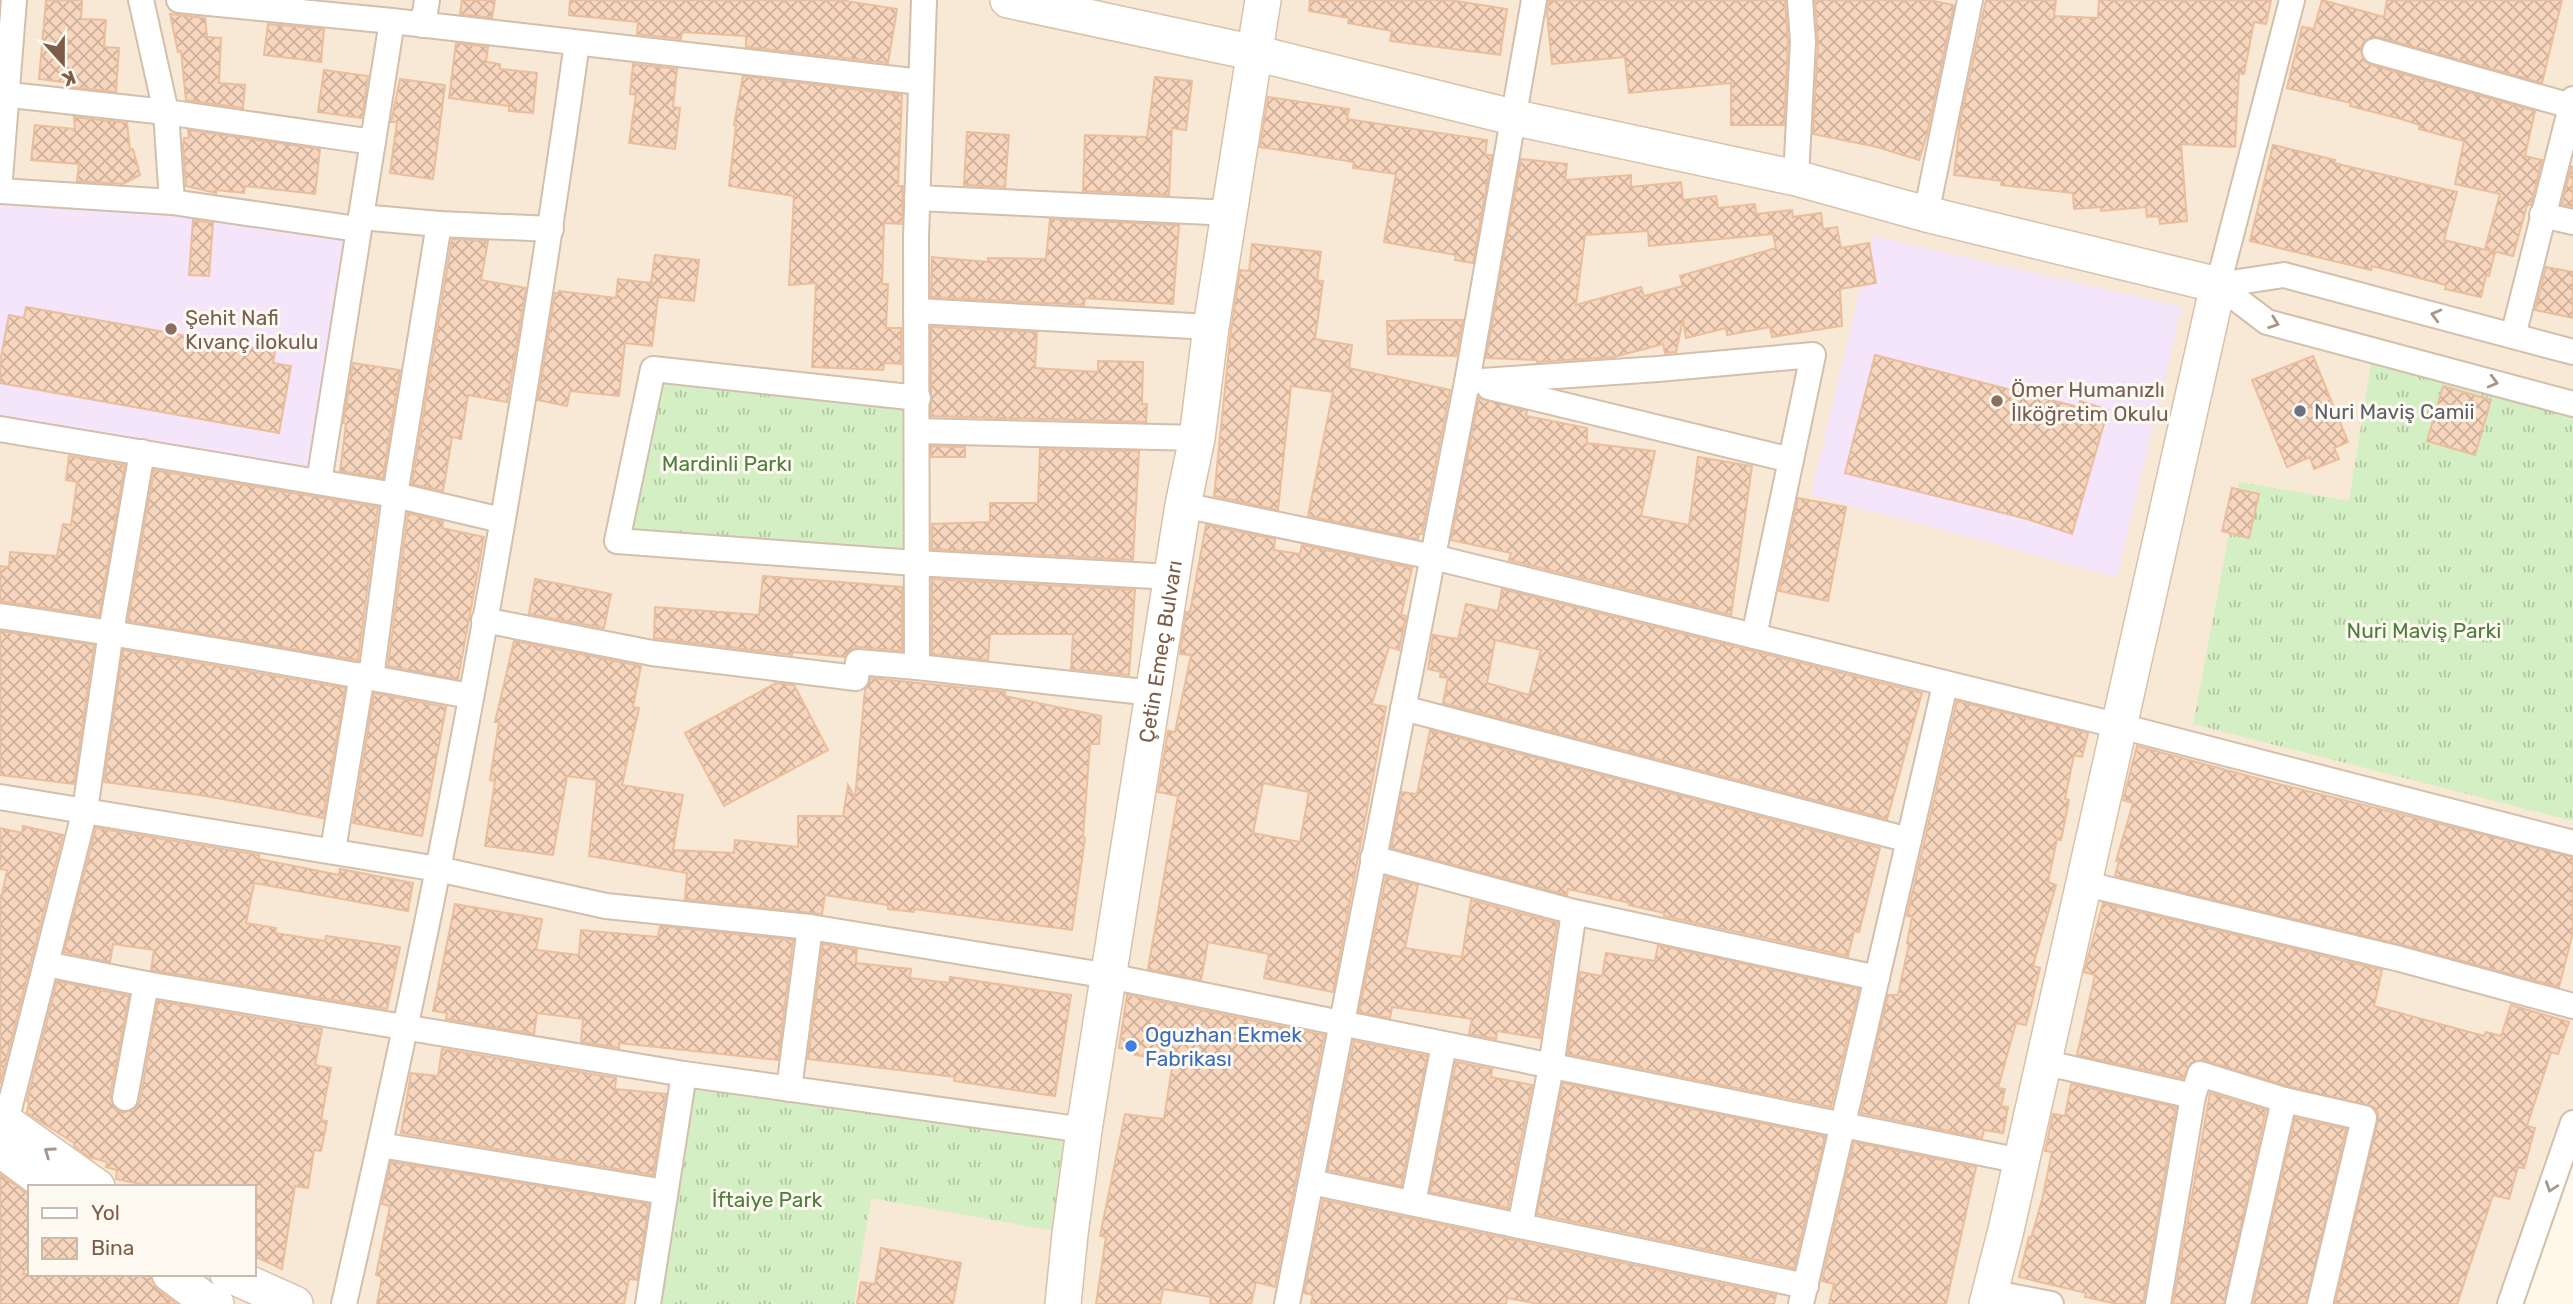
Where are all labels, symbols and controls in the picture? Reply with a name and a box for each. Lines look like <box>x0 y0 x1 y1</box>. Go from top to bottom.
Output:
north arrow <box>28 28 98 98</box>
text: K <box>59 65 79 92</box>
place label: Şehit Nafi Kıvanç ilokulu <box>185 305 318 354</box>
one-way arrow <box>2430 309 2442 324</box>
one-way arrow <box>2267 314 2279 328</box>
marker: Şehit Nafi Kıvanç ilokulu <box>163 321 179 337</box>
one-way arrow <box>2487 374 2499 388</box>
place label: Ömer Humanızlı İlköğretim Okulu <box>2011 377 2169 426</box>
marker: Ömer Humanızlı İlköğretim Okulu <box>1989 393 2005 409</box>
place label: Nuri Maviş Camii <box>2314 399 2474 424</box>
marker: Nuri Maviş Camii <box>2292 403 2308 419</box>
park label: Mardinli Parkı <box>662 451 792 476</box>
street label: Çetin Emeç Bulvarı <box>1133 558 1187 744</box>
park label: Nuri Maviş Parki <box>2347 618 2501 643</box>
place label: Oguzhan Ekmek Fabrikası <box>1145 1022 1302 1071</box>
marker: Oguzhan Ekmek Fabrikası <box>1123 1038 1139 1054</box>
one-way arrow <box>44 1148 56 1160</box>
one-way arrow <box>2545 1181 2559 1193</box>
legend <box>28 1185 256 1276</box>
park label: İftaiye Park <box>712 1187 822 1212</box>
text: Yol <box>91 1200 120 1225</box>
text: Bina <box>91 1235 134 1260</box>

